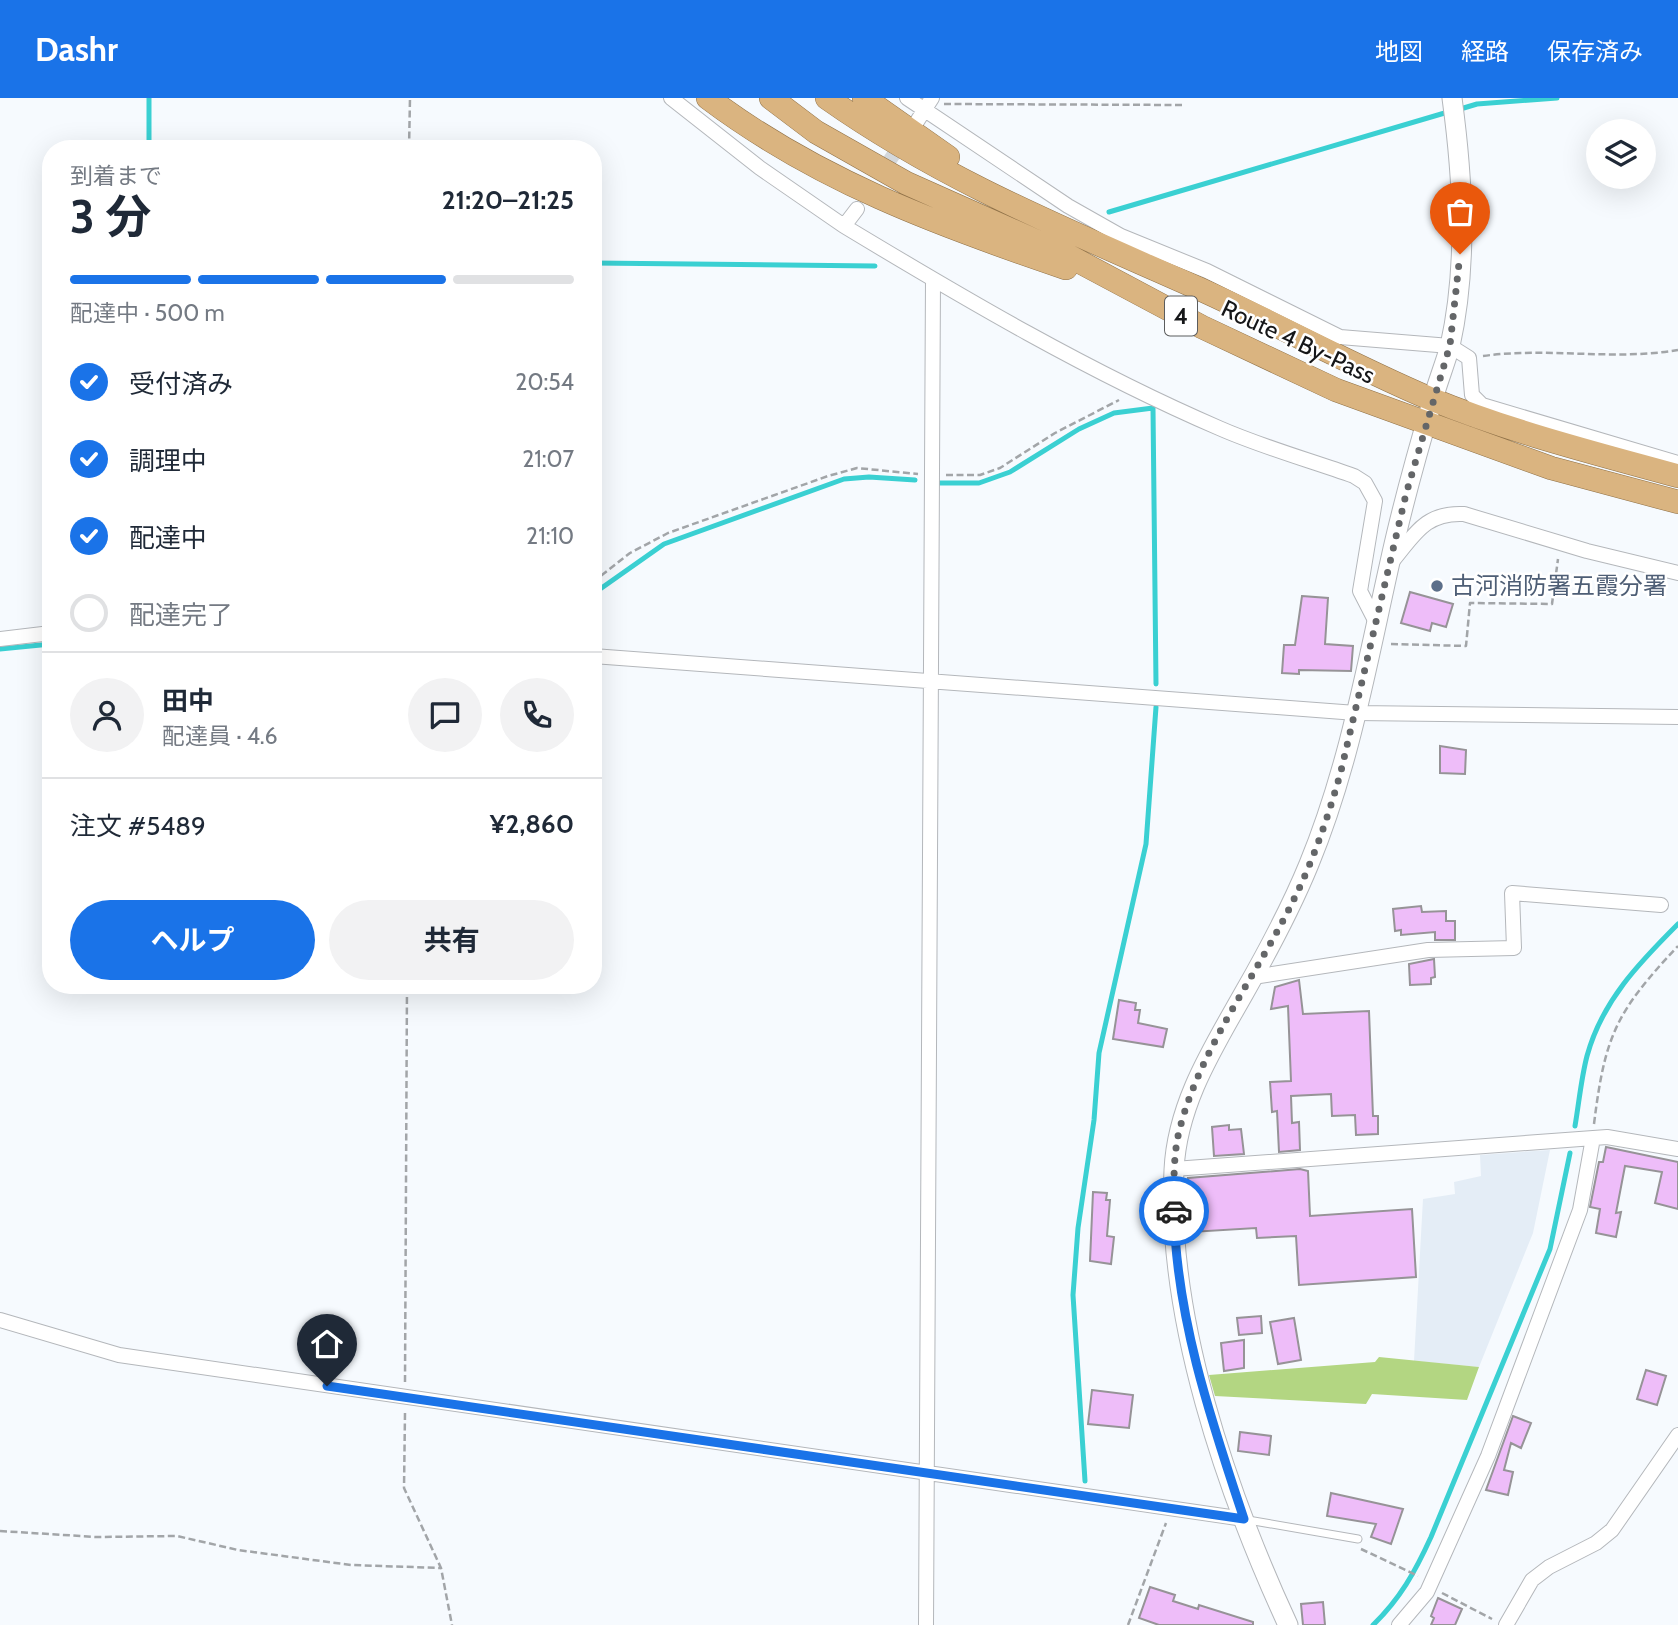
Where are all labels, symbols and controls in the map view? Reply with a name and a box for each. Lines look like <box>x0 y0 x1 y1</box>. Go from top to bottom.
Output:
text: Dashr <box>35 29 118 69</box>
text: 地図 <box>1375 37 1423 66</box>
text: 経路 <box>1461 37 1509 66</box>
text: 保存済み <box>1547 37 1643 66</box>
map controls <box>1586 119 1656 189</box>
button: layers <box>1586 119 1656 189</box>
text: 到着まで <box>70 162 162 190</box>
pin <box>1430 182 1490 254</box>
text: 21:20–21:25 <box>442 184 574 216</box>
text: 3 分 <box>70 189 151 245</box>
icon: bag <box>1441 193 1479 231</box>
street label: Route 4 By-Pass <box>1217 293 1379 390</box>
road number: 4 <box>1165 296 1197 336</box>
text: 配達中 · 500 m <box>70 299 225 327</box>
icon: check <box>70 363 108 401</box>
text: 受付済み <box>129 368 233 400</box>
text: 20:54 <box>515 368 574 396</box>
icon: check <box>70 440 108 478</box>
text: 調理中 <box>129 445 207 477</box>
text: 21:07 <box>522 445 574 473</box>
icon: check <box>70 517 108 555</box>
text: 配達中 <box>129 522 207 554</box>
text: 21:10 <box>526 522 574 550</box>
place label: 古河消防署五霞分署 <box>1451 571 1667 600</box>
marker: 古河消防署五霞分署 <box>1429 578 1445 594</box>
text: 配達完了 <box>129 599 233 631</box>
button: person <box>70 678 144 752</box>
button: chat <box>408 678 482 752</box>
button: phone <box>500 678 574 752</box>
text: 田中 <box>162 685 214 717</box>
text: 配達員 · 4.6 <box>162 722 278 750</box>
text: ¥2,860 <box>490 808 574 840</box>
text: 注文 #5489 <box>70 810 206 842</box>
button: ヘルプ <box>70 900 315 980</box>
button: 共有 <box>329 900 574 980</box>
courier <box>1139 1176 1209 1246</box>
icon: car <box>1155 1192 1193 1230</box>
pin <box>297 1314 357 1386</box>
icon: home <box>308 1325 346 1363</box>

